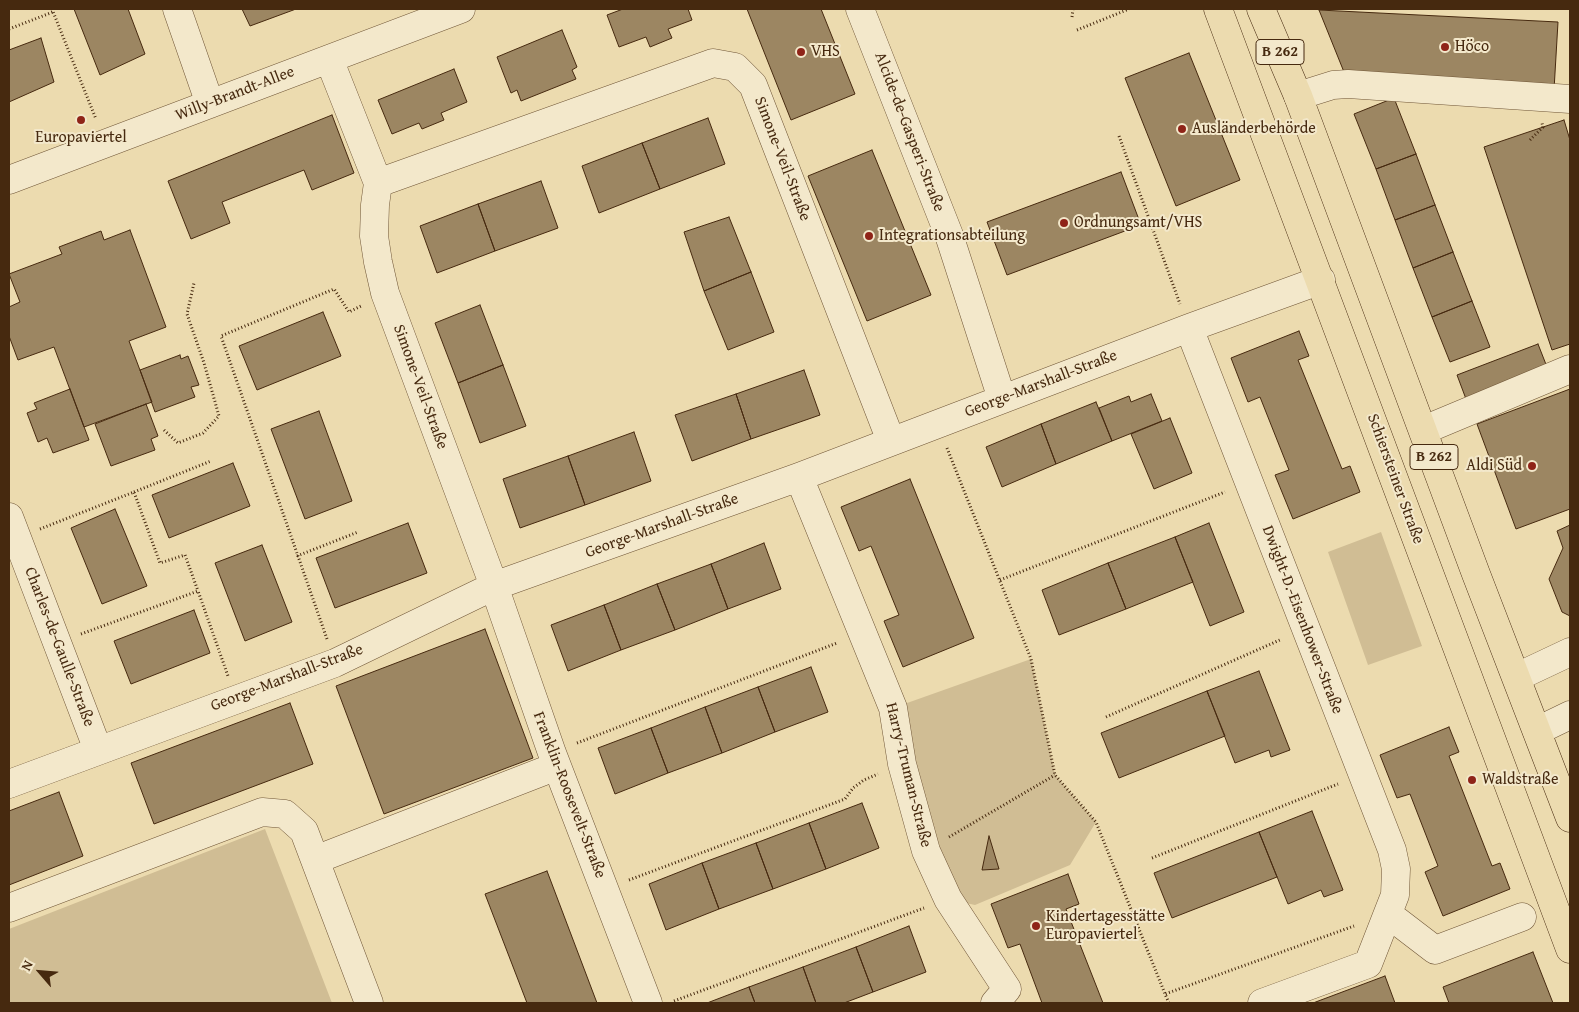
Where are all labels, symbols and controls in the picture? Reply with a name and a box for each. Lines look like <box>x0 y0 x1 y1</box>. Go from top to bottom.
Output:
place label: Höco <box>1455 37 1489 57</box>
road number: B 262 <box>1256 40 1304 64</box>
marker: Höco <box>1439 41 1451 53</box>
place label: VHS <box>811 42 840 62</box>
marker: VHS <box>795 46 807 58</box>
street label: Alcide-de-Gasperi-Straße <box>870 50 948 214</box>
street label: Willy-Brandt-Allee <box>173 62 297 126</box>
street label: Simone-Veil-Straße <box>749 94 815 224</box>
marker: Europaviertel <box>75 114 87 126</box>
place label: Ausländerbehörde <box>1192 119 1316 139</box>
marker: Ausländerbehörde <box>1176 123 1188 135</box>
place label: Europaviertel <box>35 128 127 148</box>
place label: Ordnungsamt/VHS <box>1074 213 1202 233</box>
marker: Ordnungsamt/VHS <box>1058 217 1070 229</box>
place label: Integrationsabteilung <box>879 226 1025 246</box>
marker: Integrationsabteilung <box>863 230 875 242</box>
street label: Simone-Veil-Straße <box>389 322 451 452</box>
street label: George-Marshall-Straße <box>962 346 1120 422</box>
street label: Schiersteiner Straße <box>1363 411 1427 547</box>
road number: B 262 <box>1410 444 1458 470</box>
place label: Aldi Süd <box>1466 456 1522 476</box>
marker: Aldi Süd <box>1526 460 1538 472</box>
street label: George-Marshall-Straße <box>583 489 741 563</box>
street label: Dwight-D.-Eisenhower-Straße <box>1257 523 1347 717</box>
street label: Charles-de-Gaulle-Straße <box>20 565 98 729</box>
street label: George-Marshall-Straße <box>208 640 366 716</box>
street label: Harry-Truman-Straße <box>881 701 935 849</box>
street label: Franklin-Roosevelt-Straße <box>528 709 610 881</box>
place label: Waldstraße <box>1482 770 1558 790</box>
marker: Waldstraße <box>1466 774 1478 786</box>
place label: Kindertagesstätte Europaviertel <box>1046 907 1165 945</box>
marker: Kindertagesstätte Europaviertel <box>1030 920 1042 932</box>
north arrow <box>15 947 65 997</box>
text: N <box>16 956 38 974</box>

